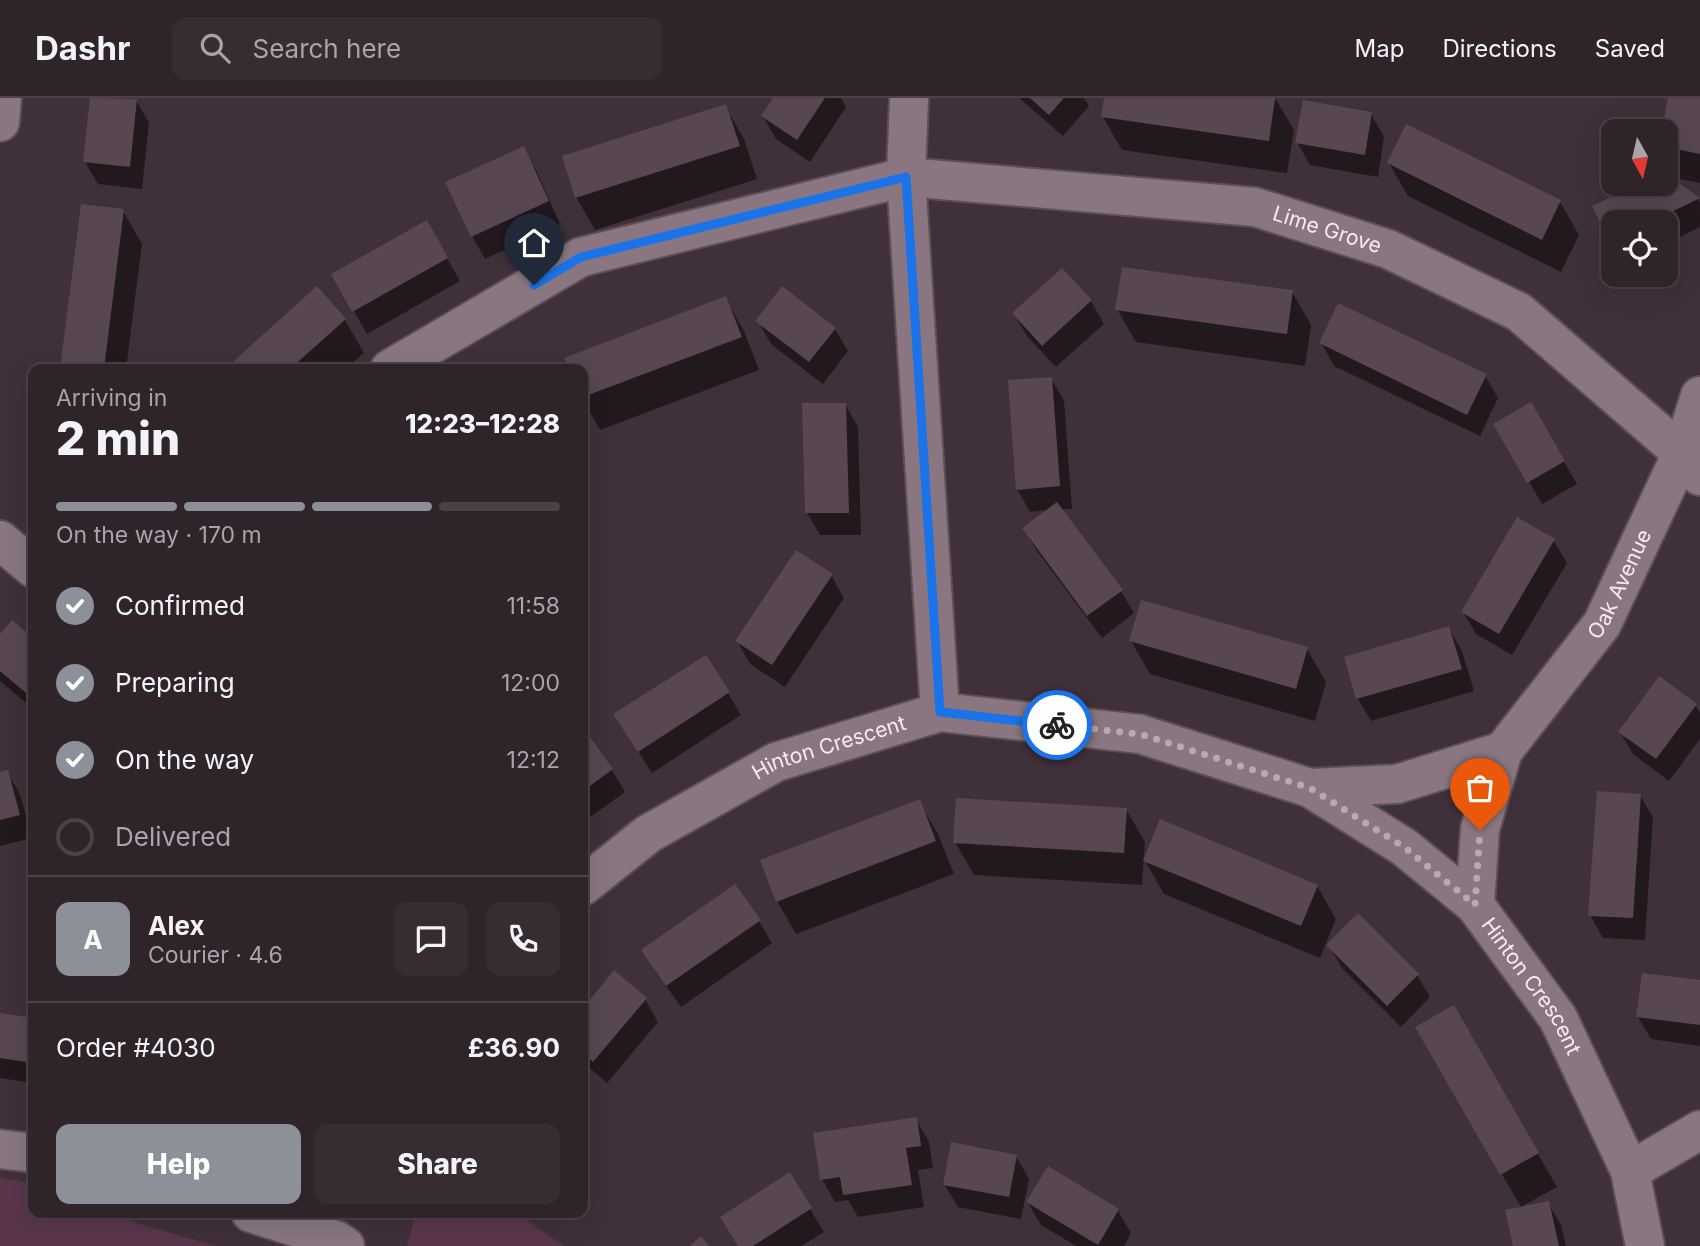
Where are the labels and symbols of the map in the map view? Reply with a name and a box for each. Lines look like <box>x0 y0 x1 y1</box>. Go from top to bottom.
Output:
north arrow <box>1601 119 1678 196</box>
street label: Lime Grove <box>1270 200 1385 258</box>
pin <box>504 213 564 285</box>
street label: Oak Avenue <box>1582 525 1657 644</box>
courier <box>1022 690 1092 760</box>
street label: Hinton Crescent <box>748 710 909 785</box>
pin <box>1450 758 1510 830</box>
street label: Hinton Crescent <box>1477 913 1587 1059</box>

